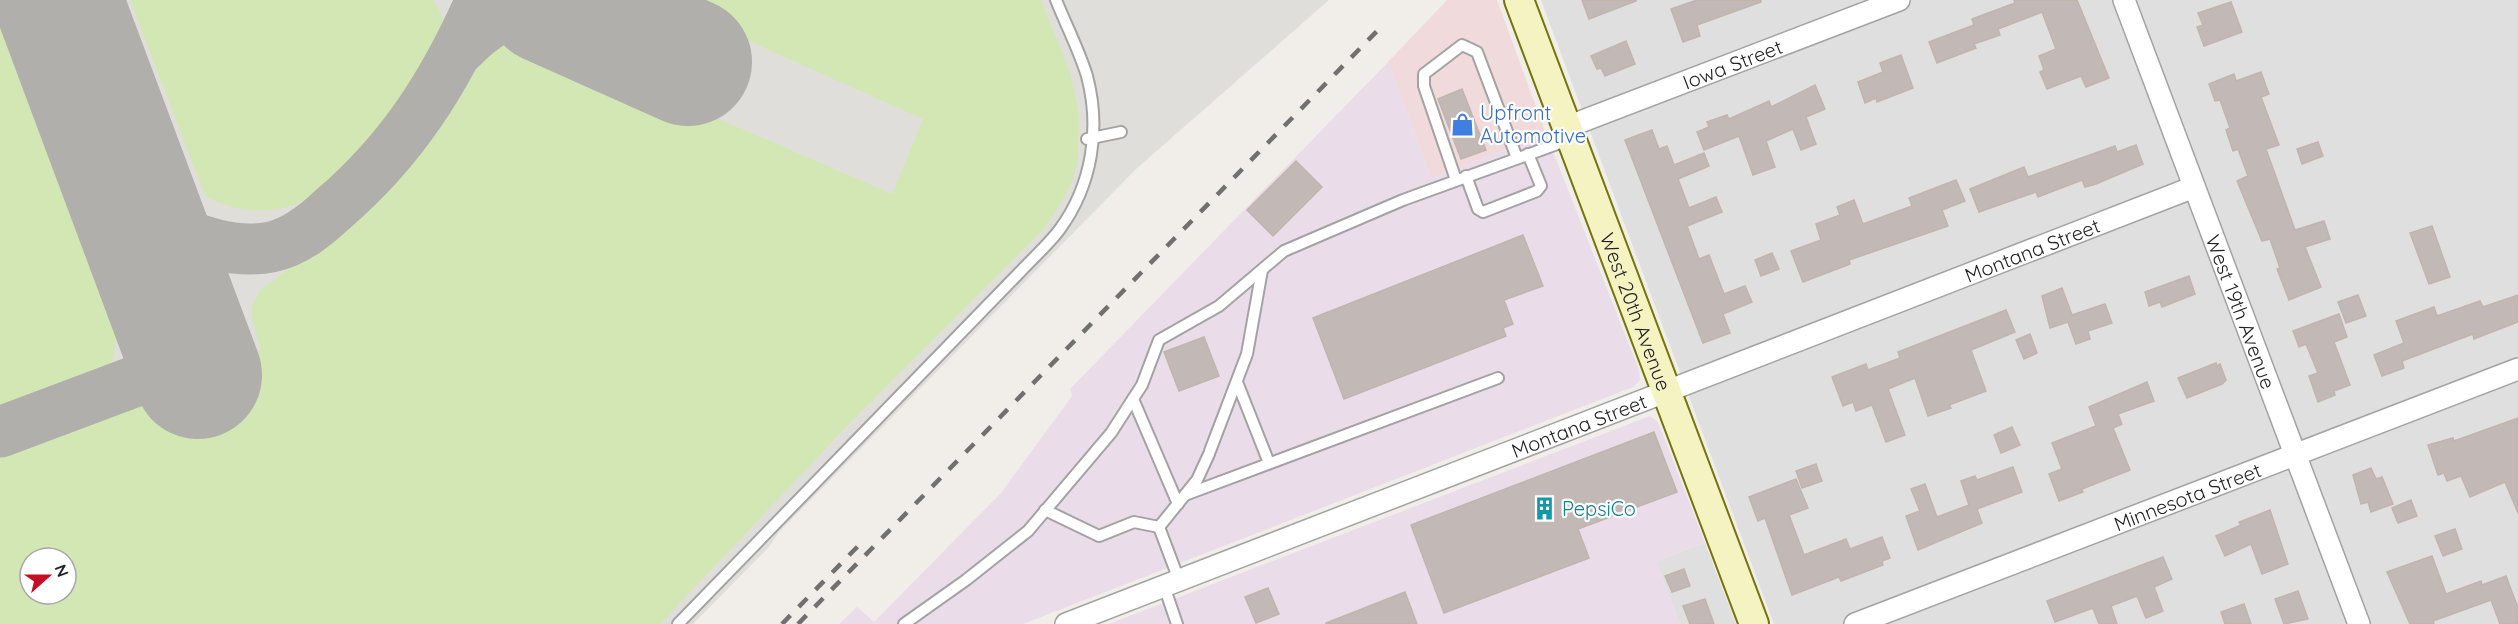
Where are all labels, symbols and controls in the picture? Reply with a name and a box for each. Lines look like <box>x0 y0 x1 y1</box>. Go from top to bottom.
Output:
street label: Iowa Street <box>1679 33 1786 94</box>
place label: Upfront Automotive <box>1480 100 1586 148</box>
shop icon: Upfront Automotive <box>1449 111 1475 137</box>
street label: Montana Street <box>1961 212 2103 287</box>
street label: West 20th Avenue <box>1595 229 1677 394</box>
street label: West 19th Avenue <box>2201 231 2282 392</box>
street label: Montana Street <box>1508 388 1650 463</box>
street label: Minnesota Street <box>2110 456 2265 536</box>
building icon: PepsiCo <box>1531 495 1557 521</box>
place label: PepsiCo <box>1562 496 1636 521</box>
north arrow <box>18 546 78 606</box>
text: N <box>51 562 73 580</box>

